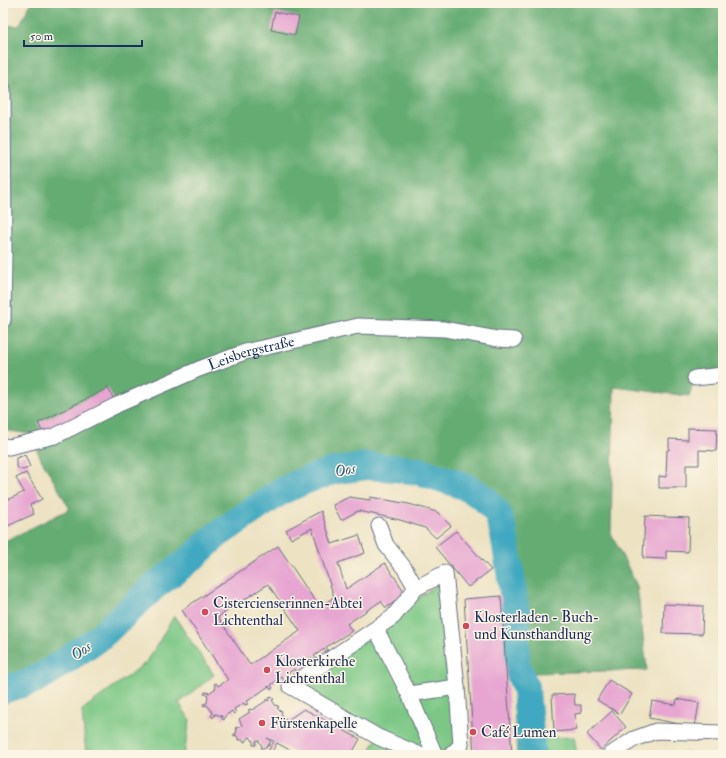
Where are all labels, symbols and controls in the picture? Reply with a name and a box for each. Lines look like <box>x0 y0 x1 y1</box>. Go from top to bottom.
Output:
scale bar <box>24 22 142 48</box>
text: 50 m <box>30 29 54 44</box>
street label: Leisbergstraße <box>205 331 296 374</box>
water label: Oos <box>333 458 358 482</box>
place label: Cistercienserinnen-Abtei Lichtenthal <box>213 594 362 630</box>
marker: Cistercienserinnen-Abtei Lichtenthal <box>200 607 210 617</box>
place label: Klosterladen - Buch- und Kunsthandlung <box>474 608 599 644</box>
marker: Klosterladen - Buch- und Kunsthandlung <box>461 621 471 631</box>
water label: Oos <box>67 637 96 665</box>
place label: Klosterkirche Lichtenthal <box>275 652 355 688</box>
marker: Klosterkirche Lichtenthal <box>262 665 272 675</box>
place label: Fürstenkapelle <box>270 714 357 734</box>
marker: Fürstenkapelle <box>257 718 267 728</box>
place label: Café Lumen <box>481 723 557 742</box>
marker: Café Lumen <box>468 727 478 737</box>

